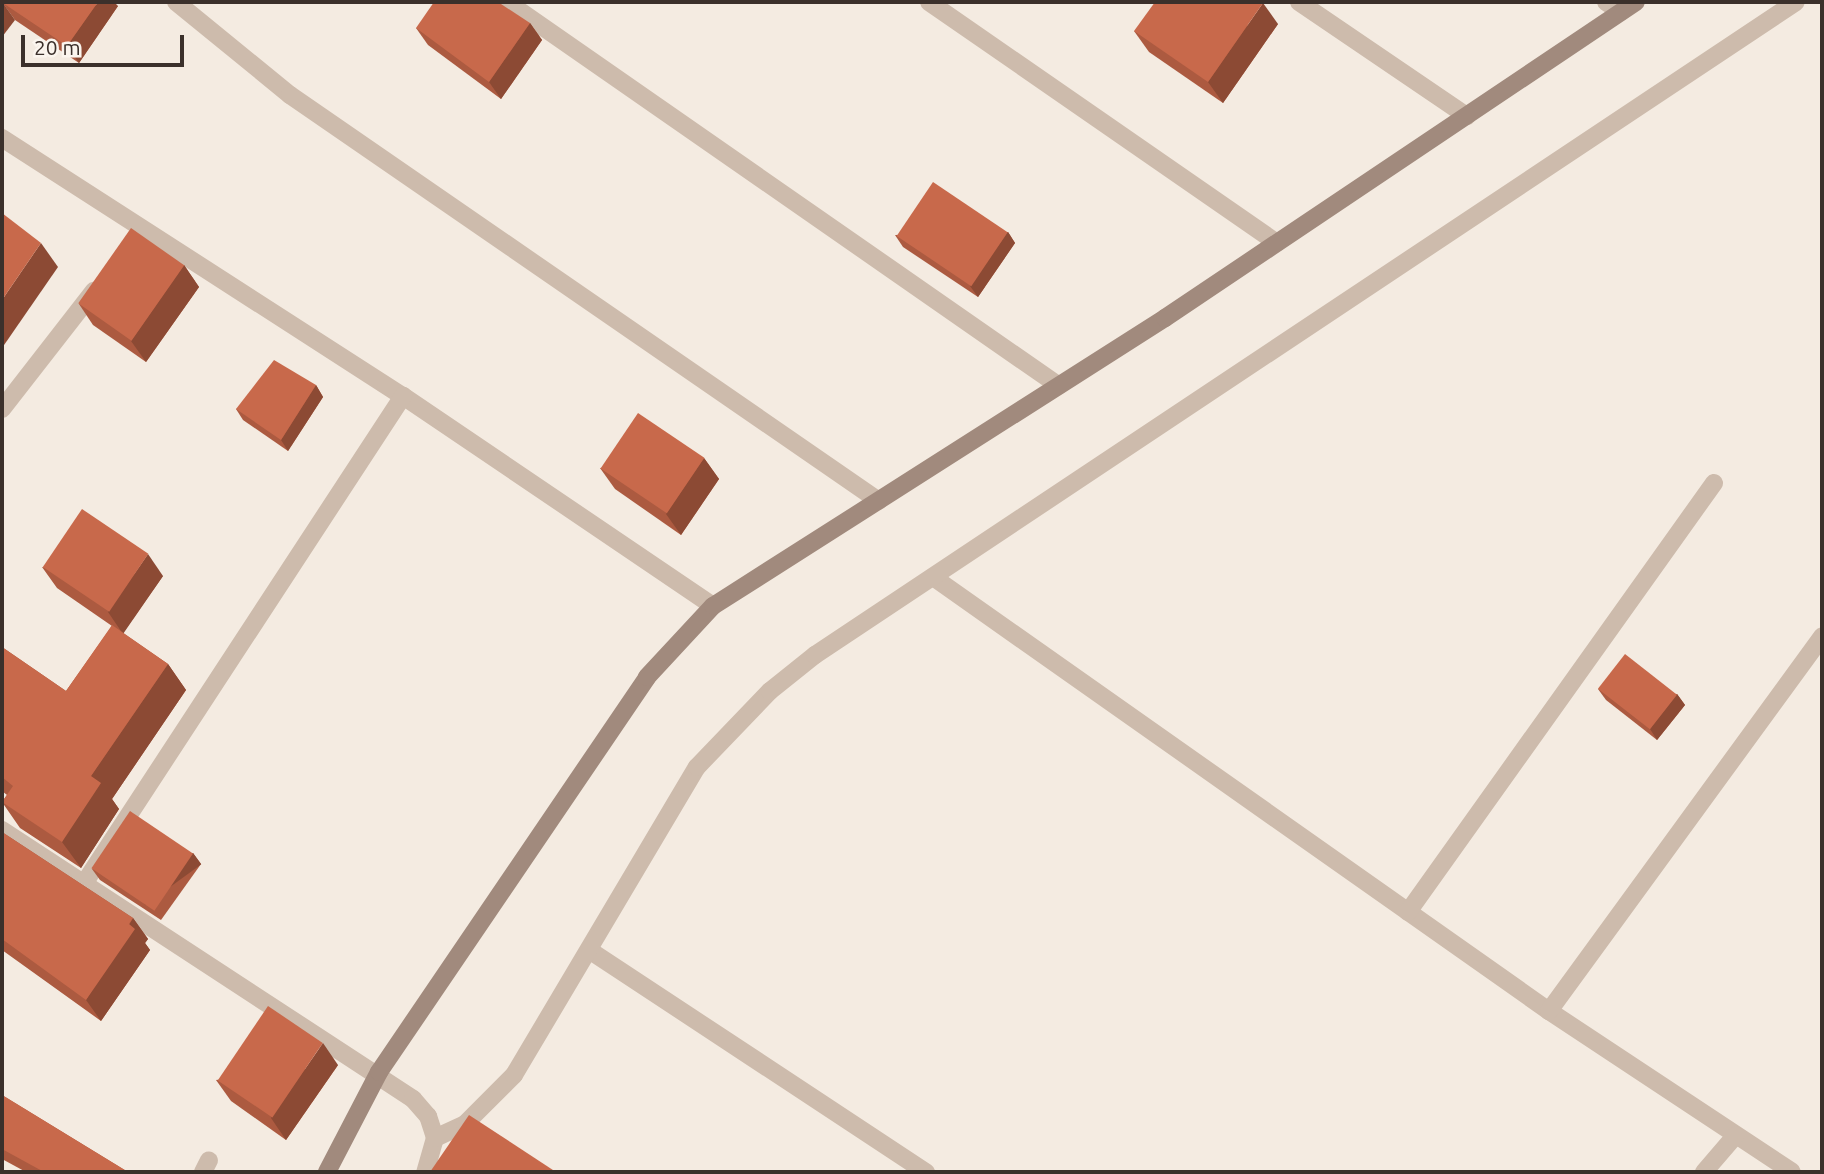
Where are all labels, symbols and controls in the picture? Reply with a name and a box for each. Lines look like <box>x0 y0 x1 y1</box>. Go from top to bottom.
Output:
scale bar <box>24 21 187 65</box>
text: 20 m <box>34 35 81 59</box>

